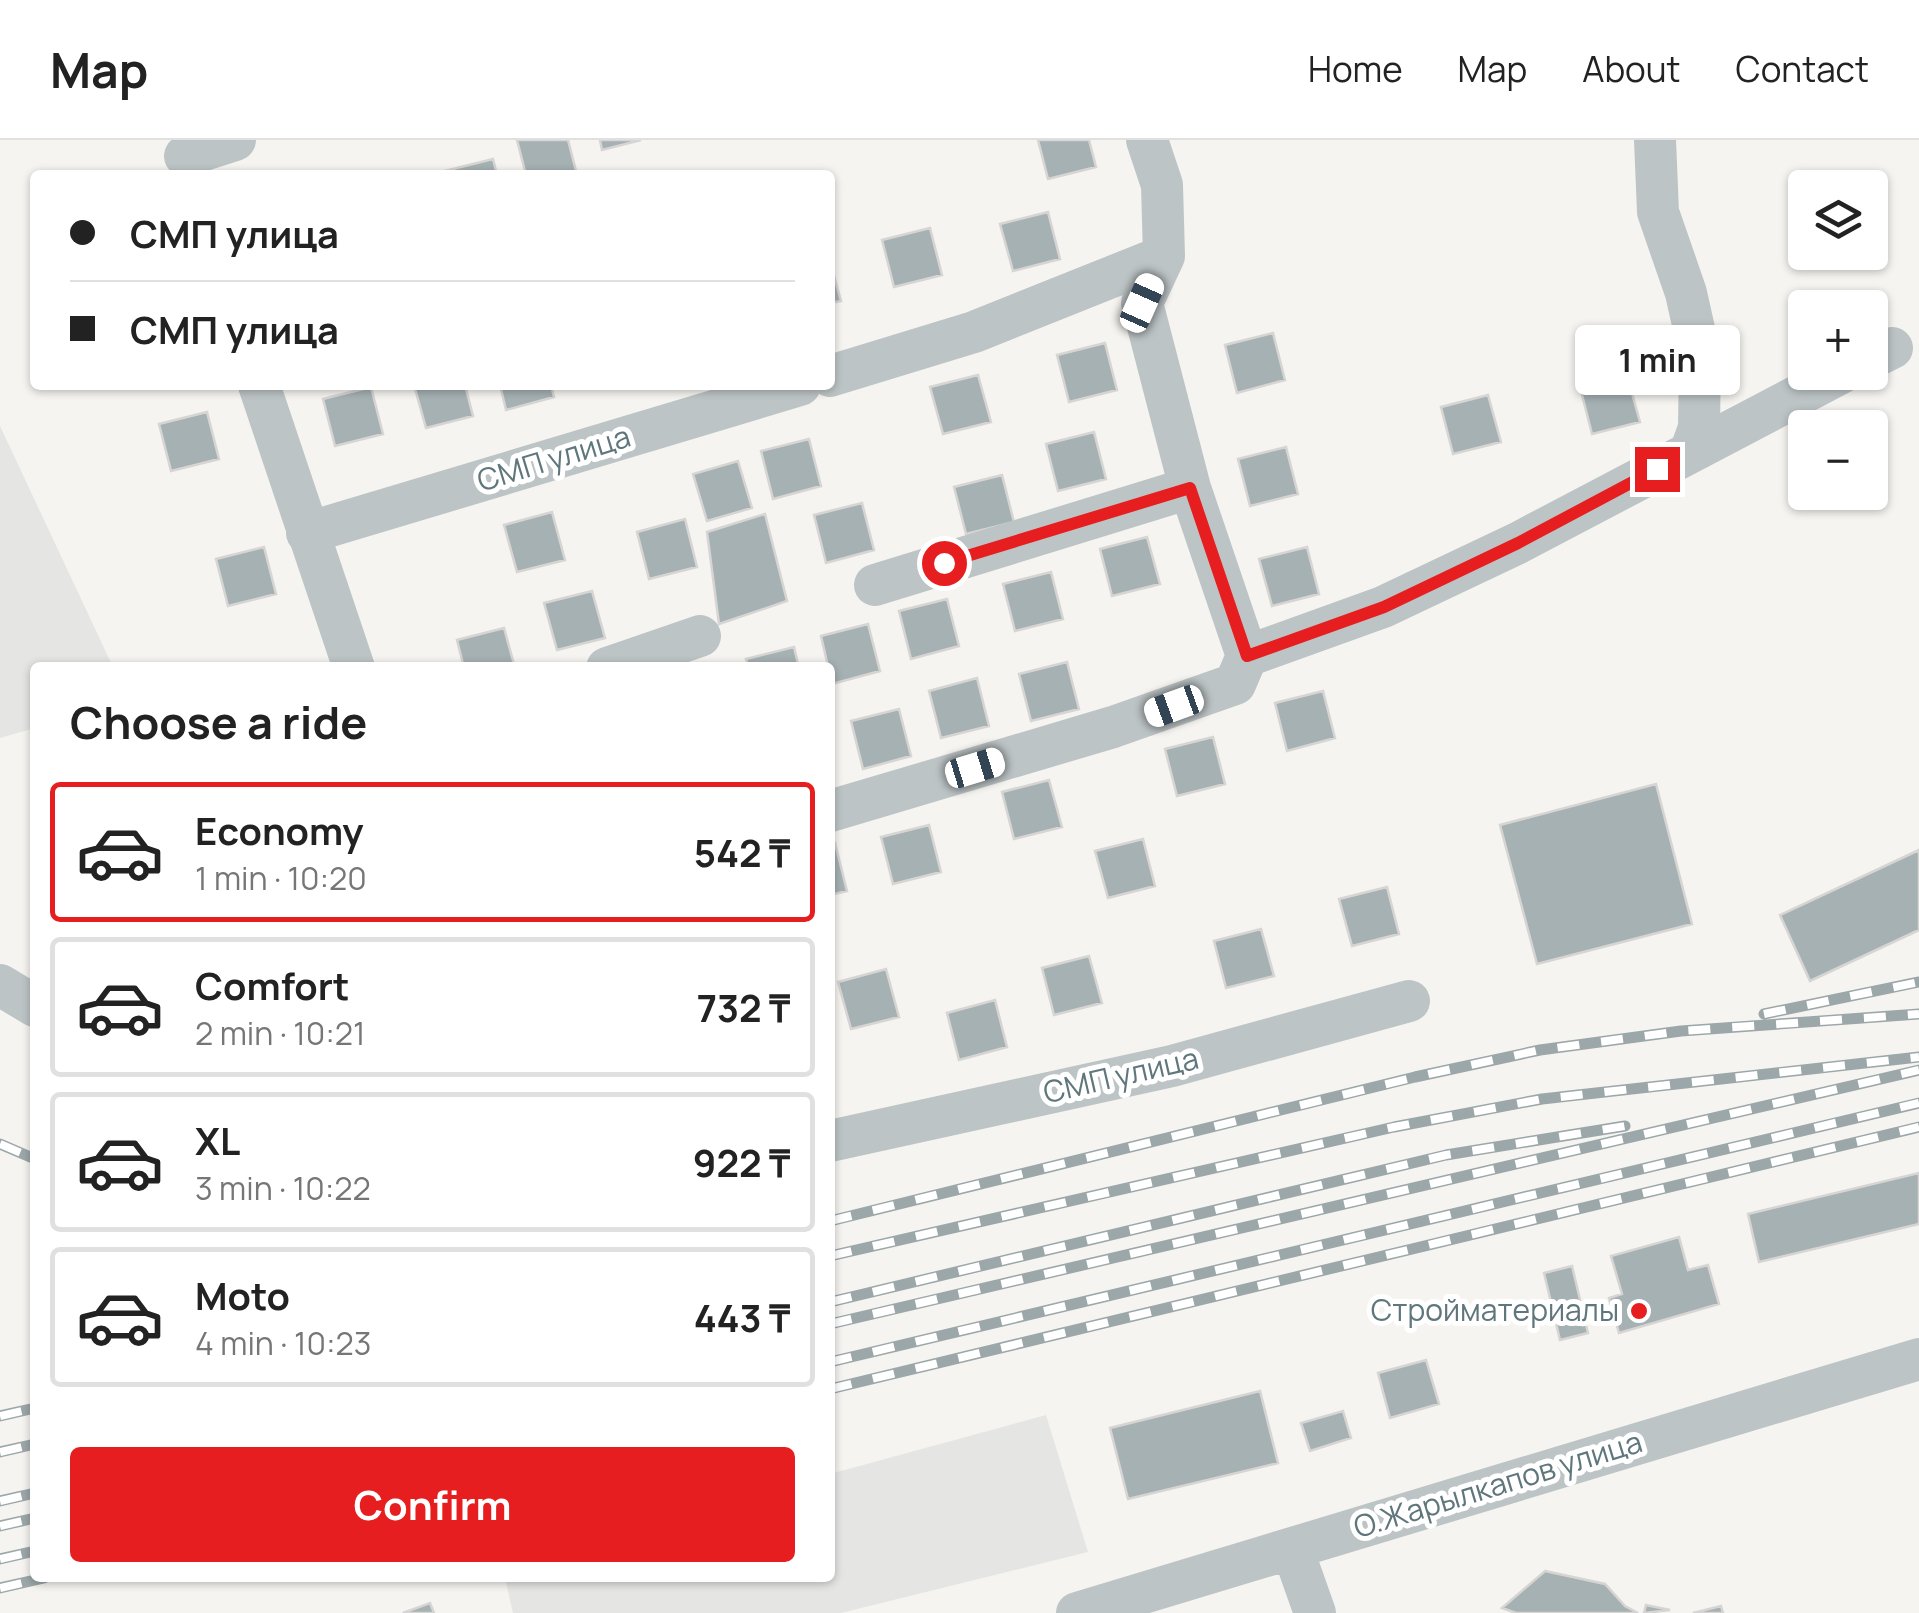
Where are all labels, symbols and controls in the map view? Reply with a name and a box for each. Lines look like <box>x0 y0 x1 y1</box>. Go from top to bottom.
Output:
text: Map <box>50 37 148 102</box>
text: Home <box>1308 45 1403 93</box>
text: Map <box>1458 45 1527 93</box>
text: About <box>1582 45 1681 93</box>
text: Contact <box>1736 45 1869 93</box>
map controls <box>1788 170 1888 510</box>
button: layers <box>1788 170 1888 270</box>
text: СМП улица <box>130 207 339 259</box>
car <box>1116 269 1168 337</box>
button: + <box>1788 290 1888 390</box>
text: СМП улица <box>130 303 339 355</box>
callout: 1 min <box>1574 324 1740 394</box>
text: 1 min <box>1618 338 1697 382</box>
button: − <box>1788 410 1888 510</box>
street label: СМП улица <box>472 415 635 500</box>
route end <box>1635 447 1680 492</box>
route start <box>922 541 967 586</box>
car <box>1141 682 1207 730</box>
text: Choose a ride <box>70 691 367 753</box>
car <box>942 745 1008 791</box>
text: Economy <box>195 804 364 856</box>
icon: car <box>75 807 165 897</box>
text: 542 ₸ <box>694 826 790 878</box>
text: 1 min · 10:20 <box>195 856 367 900</box>
text: Comfort <box>195 959 349 1011</box>
icon: car <box>75 962 165 1052</box>
text: 732 ₸ <box>697 981 790 1033</box>
text: 2 min · 10:21 <box>195 1011 366 1055</box>
street label: СМП улица <box>1039 1037 1202 1112</box>
text: XL <box>195 1114 240 1166</box>
icon: car <box>75 1117 165 1207</box>
text: 922 ₸ <box>693 1136 790 1188</box>
text: 3 min · 10:22 <box>195 1166 371 1210</box>
text: Moto <box>195 1269 290 1321</box>
icon: car <box>75 1272 165 1362</box>
place label: Стройматериалы <box>1371 1289 1619 1330</box>
text: 443 ₸ <box>694 1291 790 1343</box>
marker: Стройматериалы <box>1628 1300 1650 1322</box>
text: 4 min · 10:23 <box>195 1321 371 1365</box>
street label: О.Жарылкапов улица <box>1348 1420 1647 1547</box>
button: Confirm <box>70 1447 795 1562</box>

